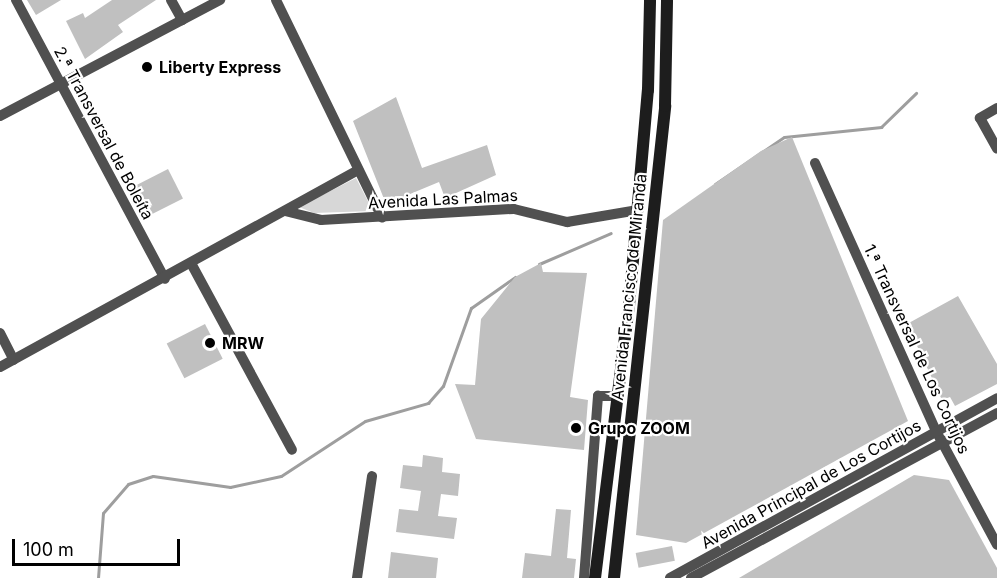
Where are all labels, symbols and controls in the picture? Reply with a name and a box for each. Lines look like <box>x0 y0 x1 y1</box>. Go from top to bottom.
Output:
street label: 2.ª Transversal de Boleíta <box>50 43 158 223</box>
place label: Liberty Express <box>159 57 281 77</box>
marker: Liberty Express <box>140 60 154 74</box>
street label: Avenida Francisco de Miranda <box>608 173 650 401</box>
street label: Avenida Las Palmas <box>368 185 518 213</box>
street label: 1.ª Transversal de Los Cortijos <box>860 241 974 457</box>
place label: MRW <box>222 333 264 353</box>
marker: MRW <box>203 336 217 350</box>
street label: Avenida Principal de Los Cortijos <box>698 415 924 553</box>
place label: Grupo ZOOM <box>588 418 690 438</box>
marker: Grupo ZOOM <box>569 421 583 435</box>
scale bar <box>15 527 183 565</box>
text: 100 m <box>23 539 74 560</box>

